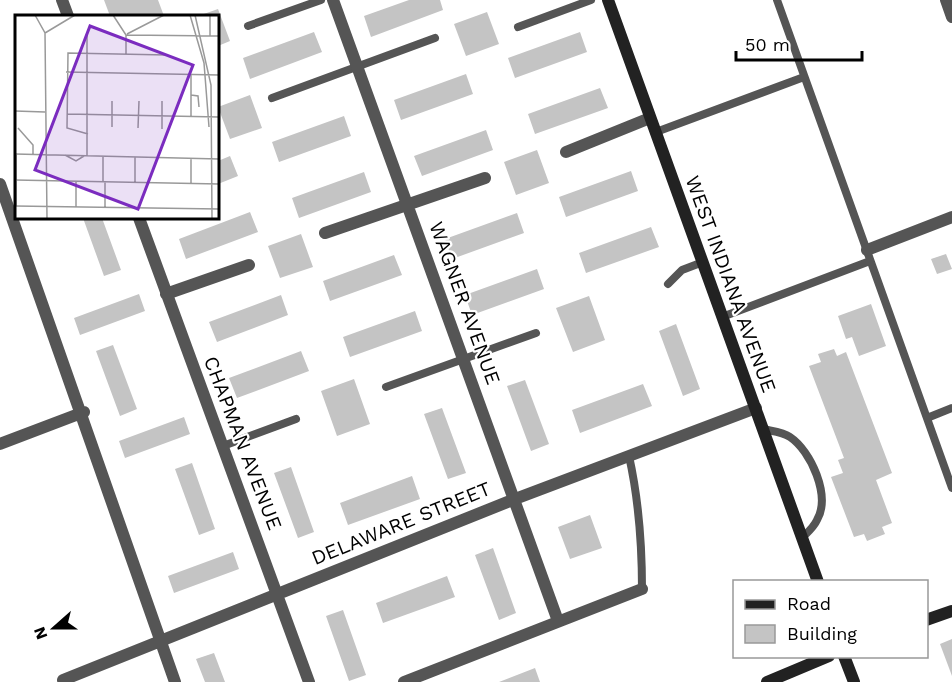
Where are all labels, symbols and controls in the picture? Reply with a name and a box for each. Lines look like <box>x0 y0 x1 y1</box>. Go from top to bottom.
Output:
inset map <box>15 15 219 219</box>
scale bar <box>736 24 862 62</box>
text: 50 m <box>745 34 790 55</box>
street label: WEST INDIANA AVENUE <box>681 172 781 396</box>
street label: WAGNER AVENUE <box>424 218 506 388</box>
street label: CHAPMAN AVENUE <box>199 353 287 533</box>
street label: DELAWARE STREET <box>308 476 494 570</box>
legend <box>733 580 928 658</box>
text: Road <box>787 593 831 614</box>
north arrow <box>24 598 84 658</box>
text: Building <box>787 623 857 644</box>
text: N <box>29 624 51 642</box>

